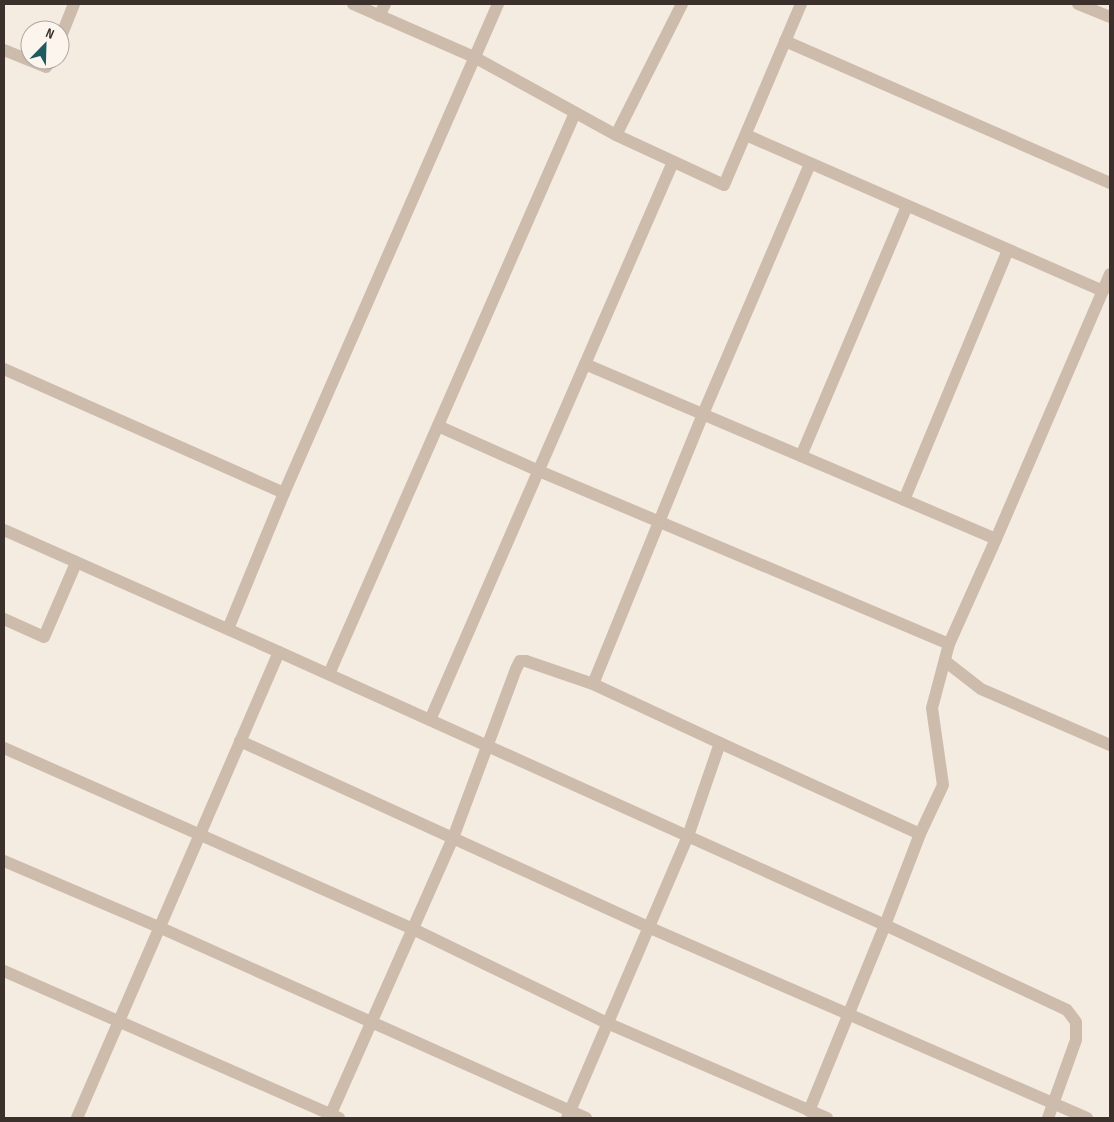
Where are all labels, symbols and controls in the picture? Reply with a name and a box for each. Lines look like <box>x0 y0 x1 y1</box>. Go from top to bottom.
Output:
north arrow <box>20 20 70 70</box>
text: N <box>43 24 57 43</box>

